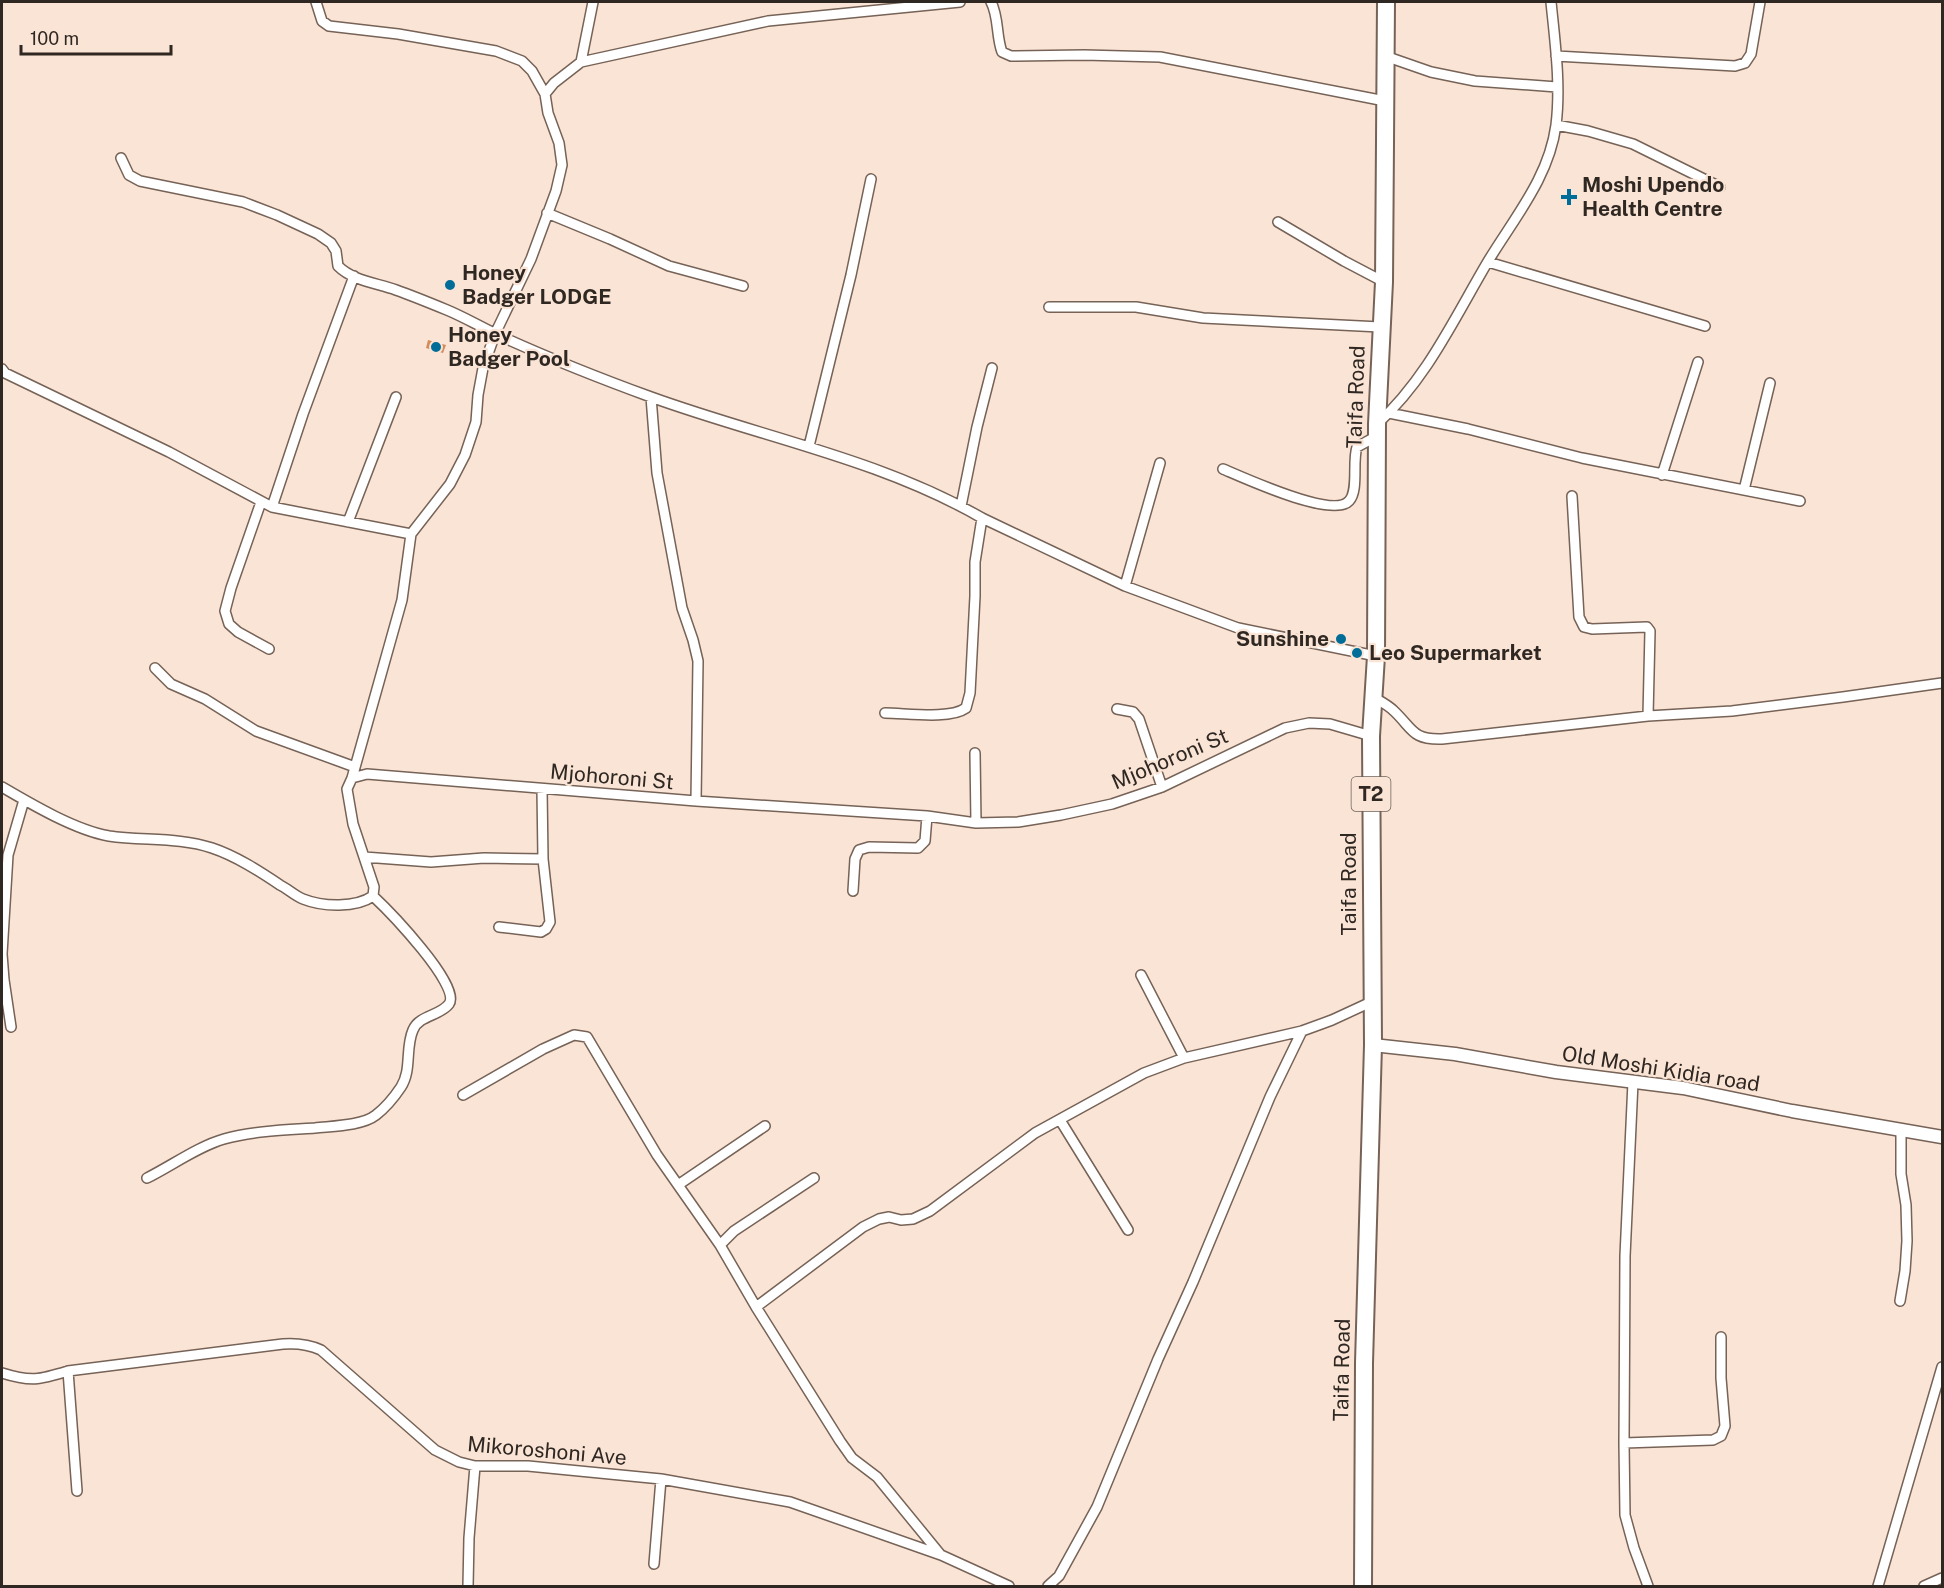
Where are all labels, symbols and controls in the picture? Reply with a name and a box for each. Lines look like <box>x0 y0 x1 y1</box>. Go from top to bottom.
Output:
scale bar <box>21 18 171 56</box>
text: 100 m <box>30 28 79 49</box>
place label: Moshi Upendo Health Centre <box>1582 172 1724 221</box>
marker: Moshi Upendo Health Centre <box>1560 188 1578 206</box>
place label: Honey Badger LODGE <box>462 260 611 309</box>
marker: Honey Badger LODGE <box>443 278 457 292</box>
place label: Honey Badger Pool <box>448 322 570 371</box>
marker: Honey Badger Pool <box>429 340 443 354</box>
street label: Taifa Road <box>1341 345 1370 449</box>
place label: Sunshine <box>1236 626 1329 651</box>
marker: Sunshine <box>1334 632 1348 646</box>
place label: Leo Supermarket <box>1369 640 1542 665</box>
marker: Leo Supermarket <box>1350 646 1364 660</box>
street label: Mjohoroni St <box>1108 723 1232 794</box>
street label: Mjohoroni St <box>549 759 675 794</box>
road number: T2 <box>1352 777 1390 811</box>
street label: Taifa Road <box>1336 833 1361 935</box>
street label: Old Moshi Kidia road <box>1560 1041 1762 1096</box>
street label: Taifa Road <box>1328 1318 1355 1422</box>
street label: Mikoroshoni Ave <box>466 1431 628 1470</box>

